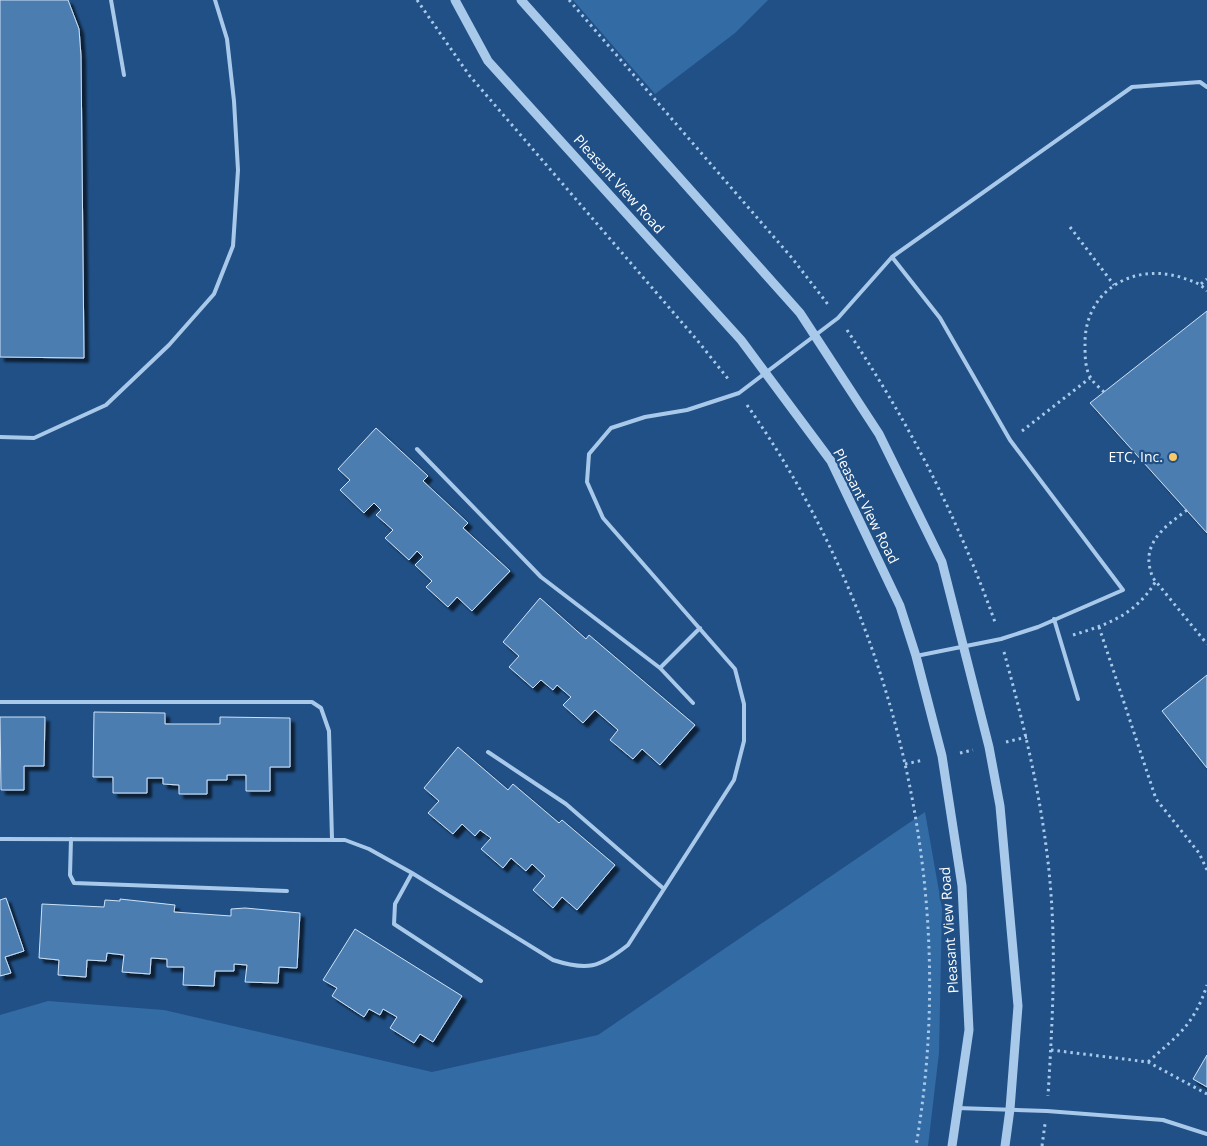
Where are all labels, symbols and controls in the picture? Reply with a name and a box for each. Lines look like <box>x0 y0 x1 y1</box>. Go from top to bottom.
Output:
street label: Pleasant View Road <box>570 130 669 237</box>
street label: Pleasant View Road <box>829 445 904 567</box>
place label: ETC, Inc. <box>1109 447 1163 466</box>
marker: ETC, Inc. <box>1167 451 1179 463</box>
street label: Pleasant View Road <box>935 866 962 994</box>

